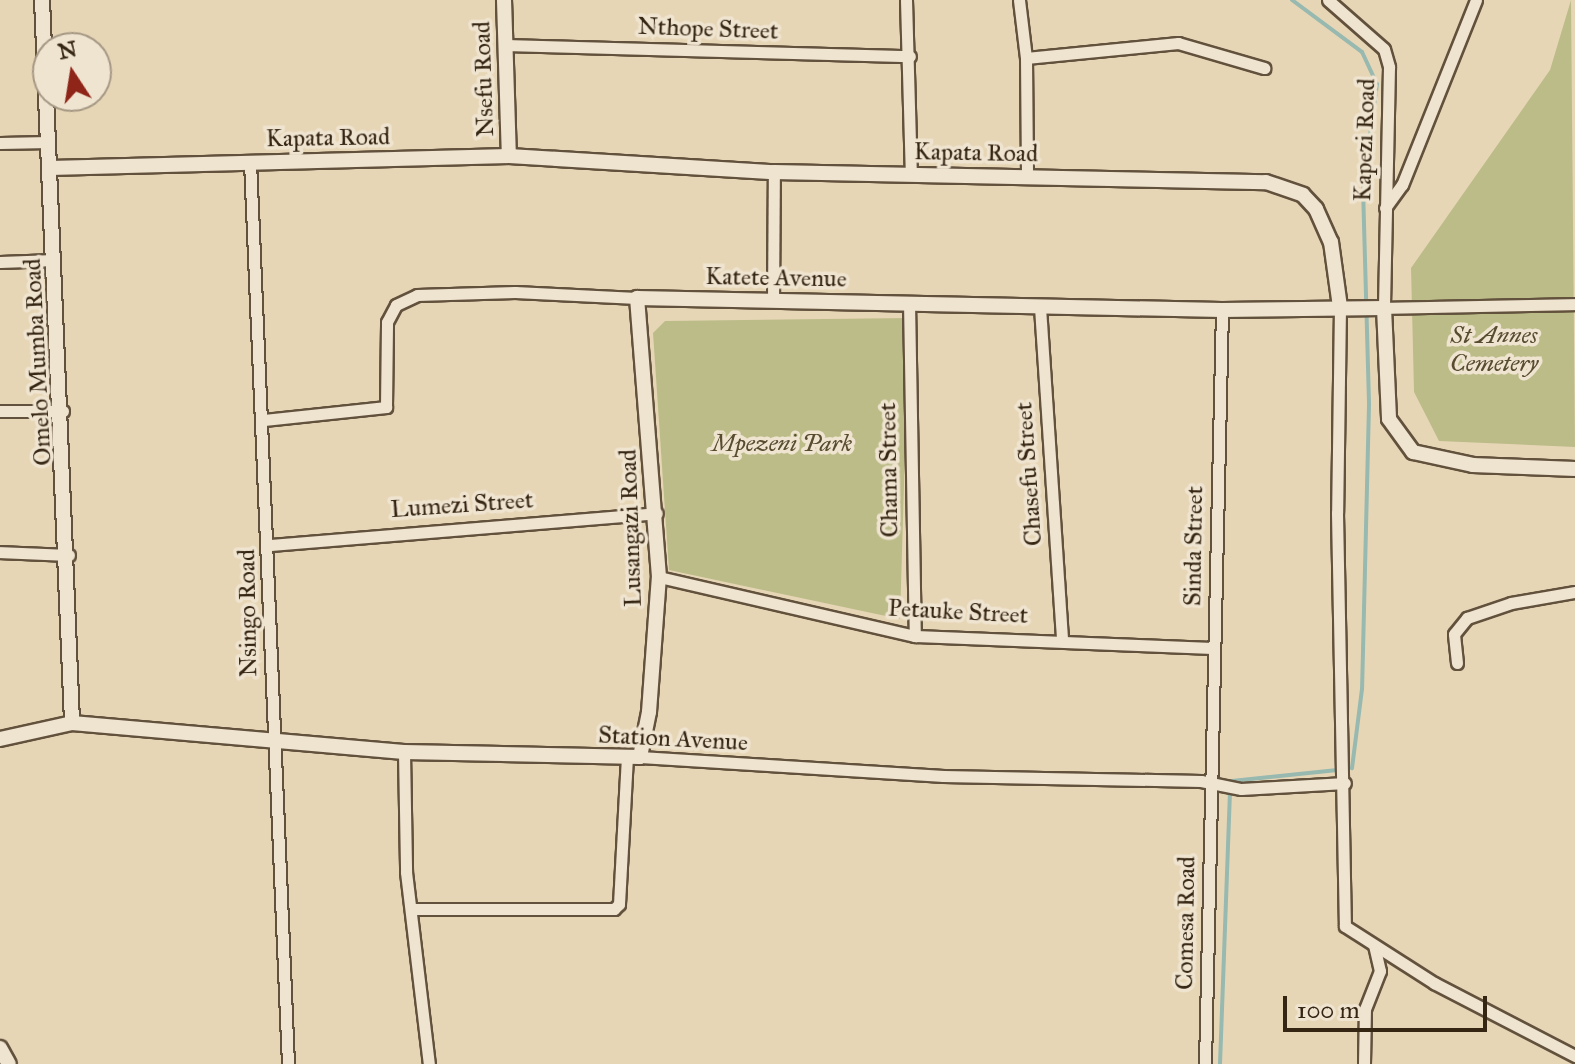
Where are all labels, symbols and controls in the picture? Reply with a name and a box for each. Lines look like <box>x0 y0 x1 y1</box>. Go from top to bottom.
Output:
street label: Nthope Street <box>637 12 779 46</box>
street label: Nsefu Road <box>468 21 500 137</box>
north arrow <box>32 32 112 112</box>
text: N <box>55 35 79 65</box>
street label: Kapezi Road <box>1348 78 1382 202</box>
street label: Kapata Road <box>266 123 390 153</box>
street label: Kapata Road <box>914 138 1038 168</box>
street label: Omelo Mumba Road <box>18 258 58 466</box>
street label: Katete Avenue <box>705 262 847 294</box>
park label: St Annes Cemetery <box>1450 322 1538 378</box>
street label: Chasefu Street <box>1010 401 1048 547</box>
street label: Chama Street <box>873 402 905 538</box>
park label: Mpezeni Park <box>712 430 852 458</box>
street label: Lusangazi Road <box>614 449 648 607</box>
street label: Lumezi Street <box>390 486 534 524</box>
street label: Sinda Street <box>1179 486 1209 606</box>
street label: Nsingo Road <box>232 549 264 677</box>
street label: Petauke Street <box>887 594 1029 630</box>
street label: Station Avenue <box>597 721 749 757</box>
street label: Comesa Road <box>1170 856 1202 990</box>
scale bar <box>1287 980 1491 1030</box>
text: 100 m <box>1297 995 1360 1025</box>

